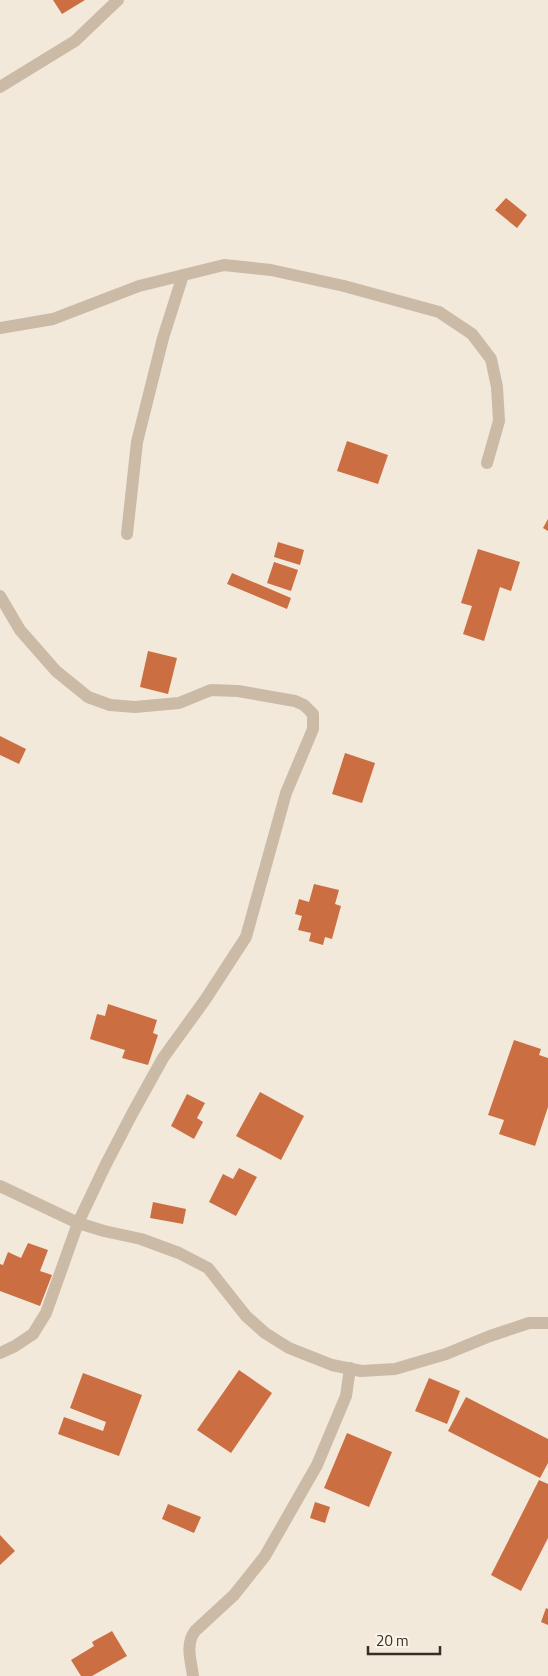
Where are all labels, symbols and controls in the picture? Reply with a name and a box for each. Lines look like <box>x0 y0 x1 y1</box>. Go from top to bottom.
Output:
scale bar <box>368 1624 440 1656</box>
text: 20 m <box>376 1629 409 1652</box>

